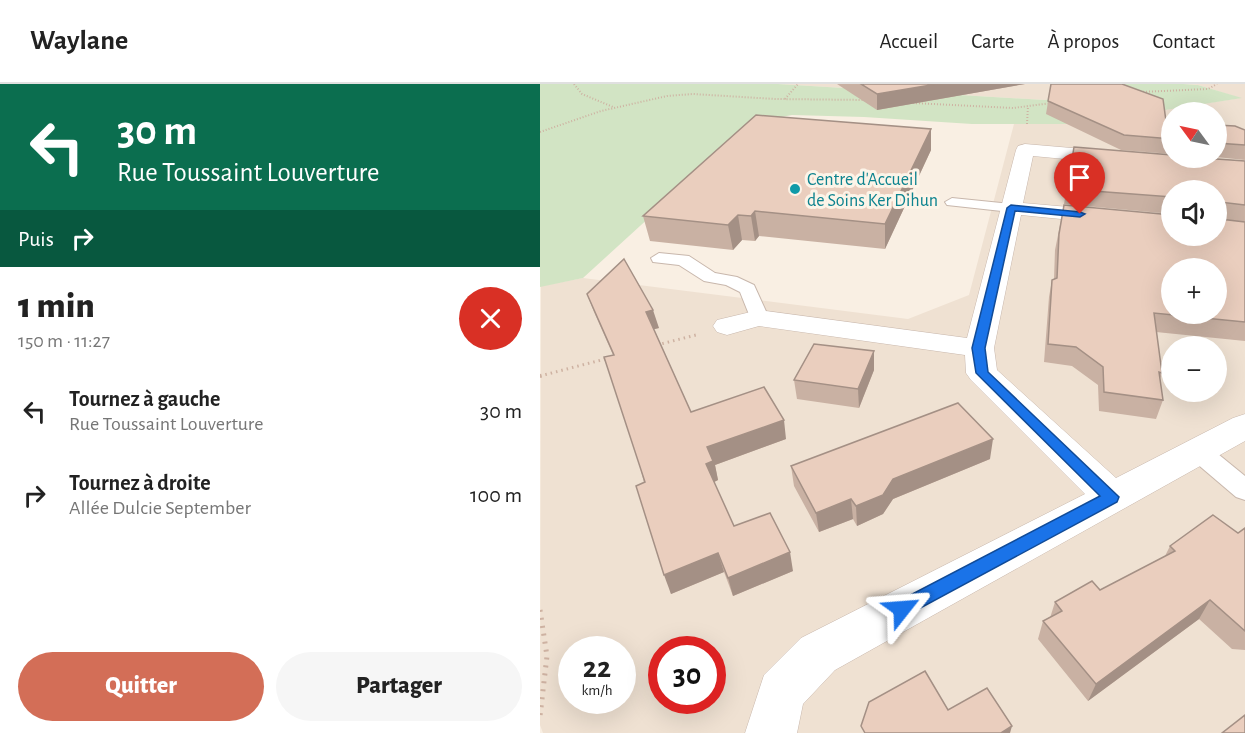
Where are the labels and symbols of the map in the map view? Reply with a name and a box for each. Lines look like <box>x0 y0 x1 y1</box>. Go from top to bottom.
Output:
north arrow <box>1161 102 1227 168</box>
pin <box>1054 152 1105 214</box>
place label: Centre d'Accueil de Soins Ker Dihun <box>807 171 938 210</box>
marker: Centre d'Accueil de Soins Ker Dihun <box>788 182 802 196</box>
position arrow <box>870 577 934 641</box>
speed limit sign: 30 <box>648 636 726 714</box>

